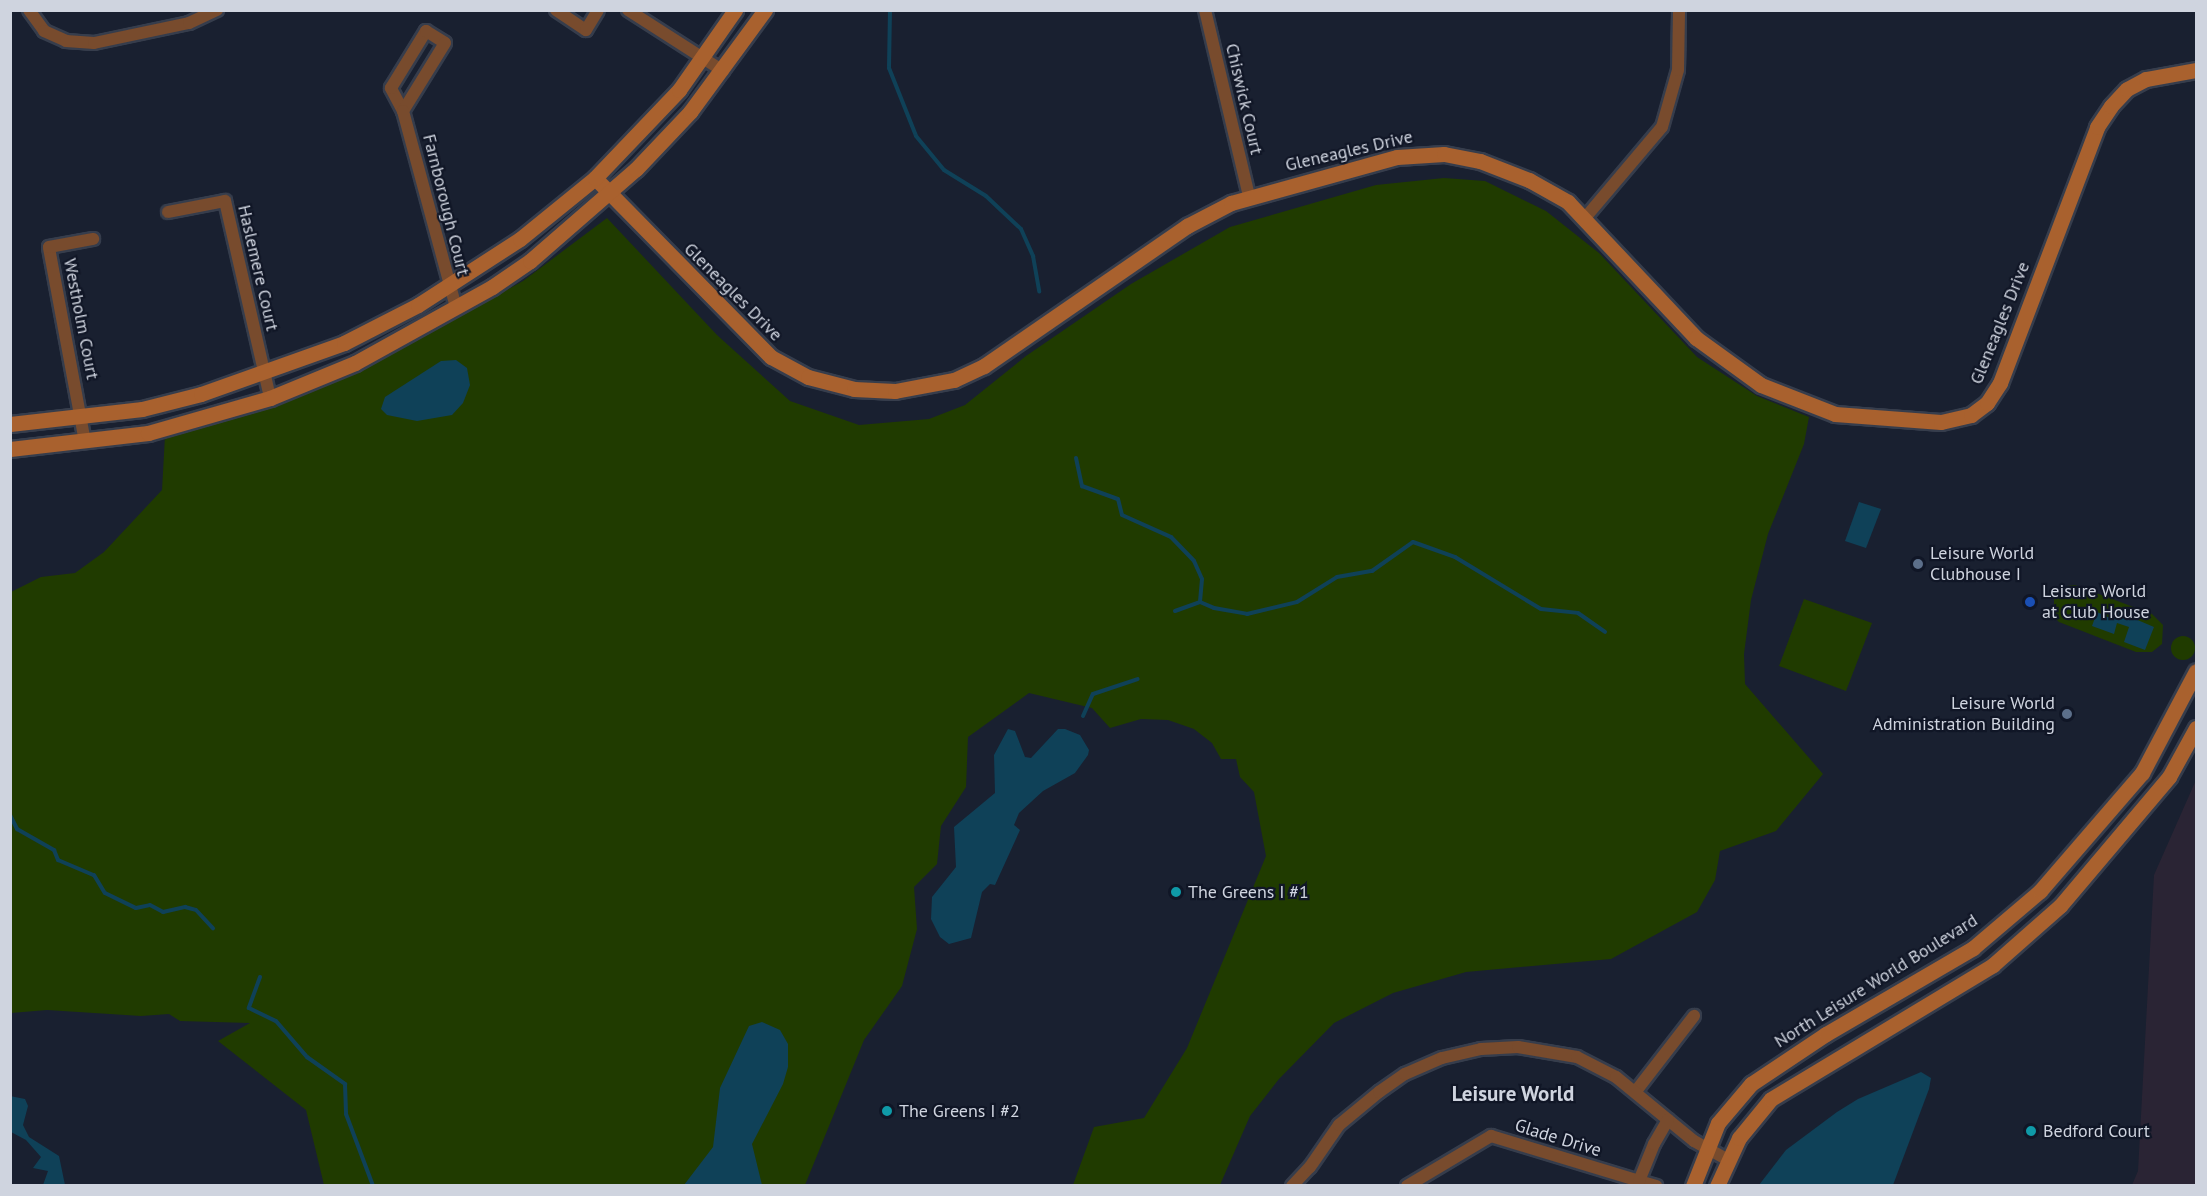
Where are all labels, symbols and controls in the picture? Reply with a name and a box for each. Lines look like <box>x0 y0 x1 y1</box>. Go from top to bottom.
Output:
street label: Chiswick Court <box>1221 41 1267 157</box>
street label: Gleneagles Drive <box>1283 126 1415 176</box>
street label: Farnborough Court <box>418 132 474 278</box>
street label: Haslemere Court <box>233 203 283 333</box>
street label: Gleneagles Drive <box>679 238 787 346</box>
street label: Westholm Court <box>59 257 103 381</box>
street label: Gleneagles Drive <box>1966 259 2034 387</box>
place label: Leisure World Clubhouse I <box>1930 543 2034 586</box>
marker: Leisure World Clubhouse I <box>1911 557 1925 571</box>
place label: Leisure World at Club House <box>2042 581 2150 624</box>
marker: Leisure World at Club House <box>2023 595 2037 609</box>
place label: Leisure World Administration Building <box>1872 693 2055 736</box>
marker: Leisure World Administration Building <box>2060 707 2074 721</box>
place label: The Greens I #1 <box>1188 881 1309 903</box>
marker: The Greens I #1 <box>1169 885 1183 899</box>
street label: North Leisure World Boulevard <box>1770 909 1982 1053</box>
district label: Leisure World <box>1451 1081 1575 1107</box>
place label: The Greens I #2 <box>899 1100 1020 1122</box>
marker: The Greens I #2 <box>880 1104 894 1118</box>
street label: Glade Drive <box>1512 1115 1604 1161</box>
place label: Bedford Court <box>2043 1120 2150 1142</box>
marker: Bedford Court <box>2024 1124 2038 1138</box>

